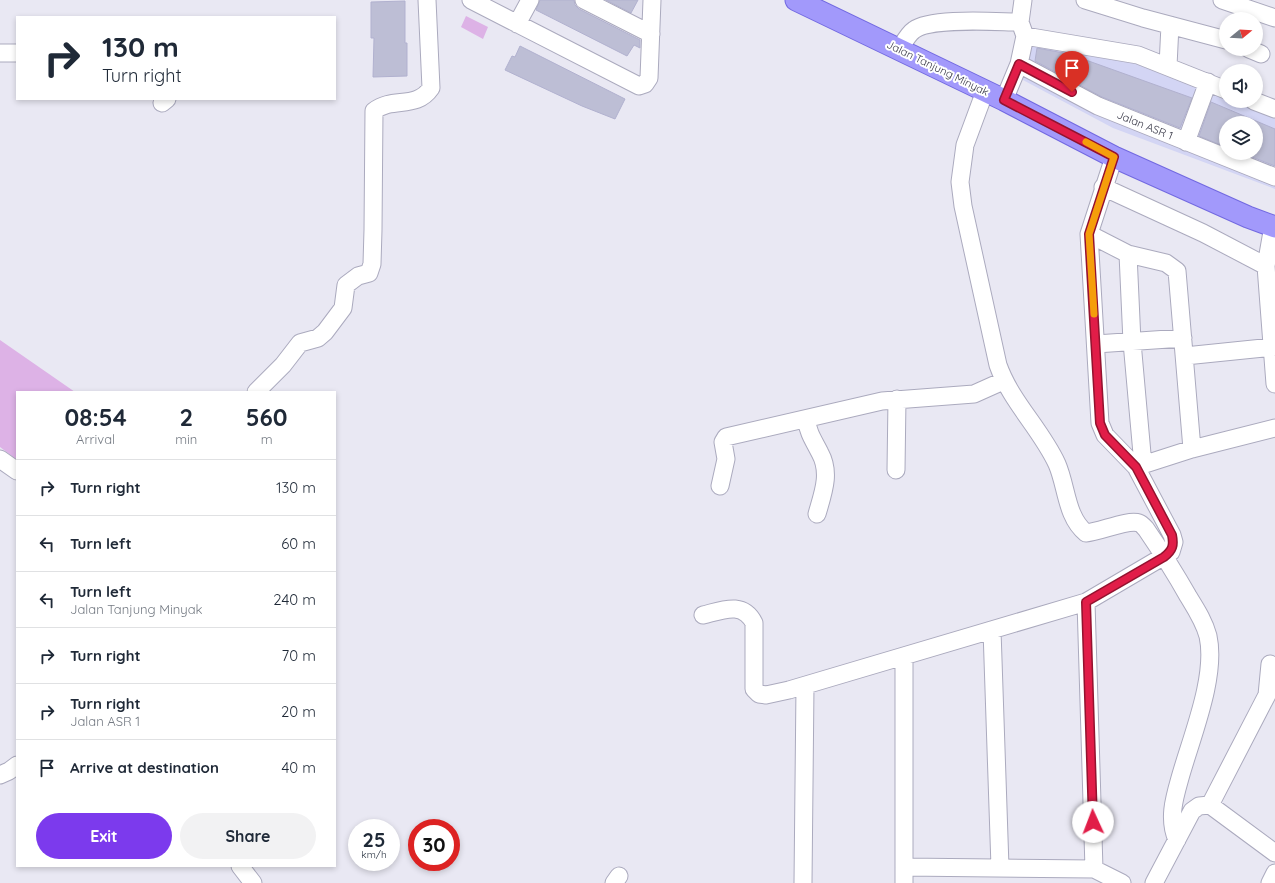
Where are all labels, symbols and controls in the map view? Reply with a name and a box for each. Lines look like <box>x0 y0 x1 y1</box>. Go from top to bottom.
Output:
north arrow <box>1219 12 1263 56</box>
map controls <box>1219 12 1263 160</box>
text: 130 m <box>102 29 179 64</box>
icon: right <box>36 32 88 84</box>
street label: Jalan Tanjung Minyak <box>885 37 992 99</box>
pin <box>1055 51 1089 92</box>
icon: arrive <box>1061 57 1083 79</box>
text: Turn right <box>102 64 182 87</box>
button: sound <box>1219 64 1263 108</box>
street label: Jalan ASR 1 <box>1115 107 1175 143</box>
button: layers <box>1219 116 1263 160</box>
text: 08:54 <box>64 402 127 432</box>
text: 2 <box>179 402 193 432</box>
text: 560 <box>246 402 288 432</box>
text: Arrival <box>76 431 115 447</box>
text: min <box>175 431 197 447</box>
text: m <box>261 431 273 447</box>
icon: right <box>36 477 58 499</box>
text: Turn right <box>70 478 141 497</box>
text: 130 m <box>276 478 316 497</box>
icon: left <box>36 533 58 555</box>
text: Turn left <box>70 534 132 553</box>
text: 60 m <box>281 534 316 553</box>
text: Turn left <box>70 582 132 601</box>
icon: left <box>36 589 58 611</box>
text: 240 m <box>273 590 316 609</box>
text: Jalan Tanjung Minyak <box>70 601 202 617</box>
icon: right <box>36 645 58 667</box>
text: Turn right <box>70 646 141 665</box>
text: 70 m <box>282 646 316 665</box>
text: Turn right <box>70 694 141 713</box>
icon: right <box>36 701 58 723</box>
text: 20 m <box>281 702 316 721</box>
text: Jalan ASR 1 <box>70 713 140 729</box>
icon: arrive <box>36 757 58 779</box>
text: Arrive at destination <box>70 758 219 777</box>
text: 40 m <box>281 758 316 777</box>
position arrow <box>1072 801 1114 843</box>
button: Exit <box>36 813 172 859</box>
button: Share <box>180 813 316 859</box>
speed limit sign: 30 <box>408 819 460 871</box>
text: 25 <box>363 827 385 852</box>
text: km/h <box>361 848 387 861</box>

